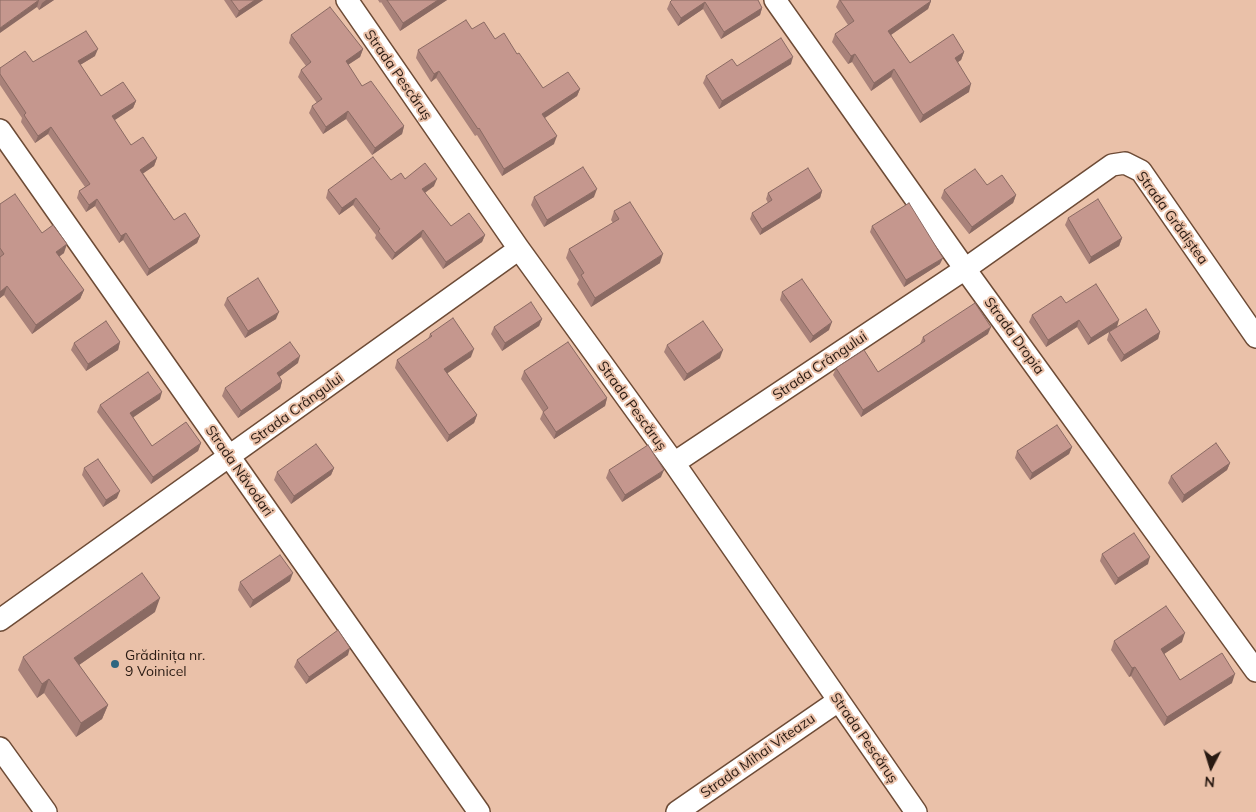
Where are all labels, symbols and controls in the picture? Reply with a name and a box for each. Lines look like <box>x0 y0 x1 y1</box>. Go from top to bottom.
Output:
street label: Strada Pescăruș <box>361 27 435 123</box>
street label: Strada Grădiștea <box>1133 168 1211 268</box>
street label: Strada Dropia <box>980 294 1048 378</box>
street label: Strada Crângului <box>770 328 870 404</box>
street label: Strada Pescăruș <box>594 358 670 454</box>
street label: Strada Crângului <box>248 370 346 448</box>
street label: Strada Năvodari <box>201 422 277 520</box>
place label: Grădinița nr. 9 Voinicel <box>125 648 205 680</box>
marker: Grădinița nr. 9 Voinicel <box>109 658 121 670</box>
street label: Strada Pescăruș <box>827 690 901 786</box>
street label: Strada Mihai Viteazu <box>698 710 818 802</box>
north arrow <box>1186 742 1236 792</box>
text: N <box>1204 773 1216 791</box>

